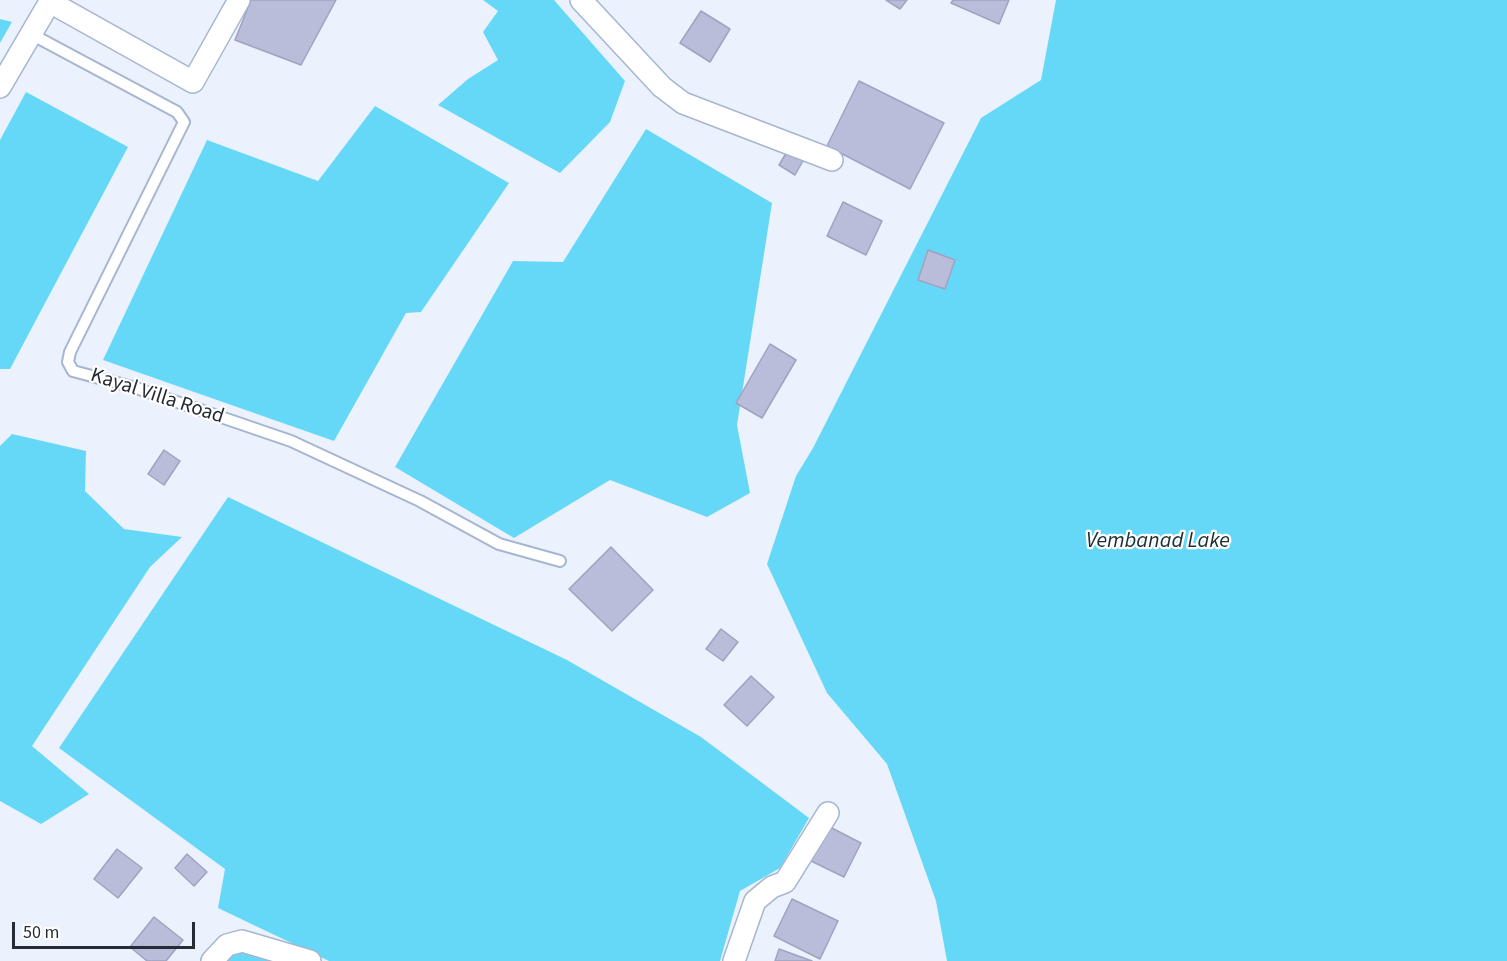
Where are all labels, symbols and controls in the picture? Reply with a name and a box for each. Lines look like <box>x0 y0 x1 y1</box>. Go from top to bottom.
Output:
street label: Kayal Villa Road <box>87 364 227 430</box>
water label: Vembanad Lake <box>1086 529 1230 555</box>
scale bar <box>15 910 198 948</box>
text: 50 m <box>23 920 59 945</box>

